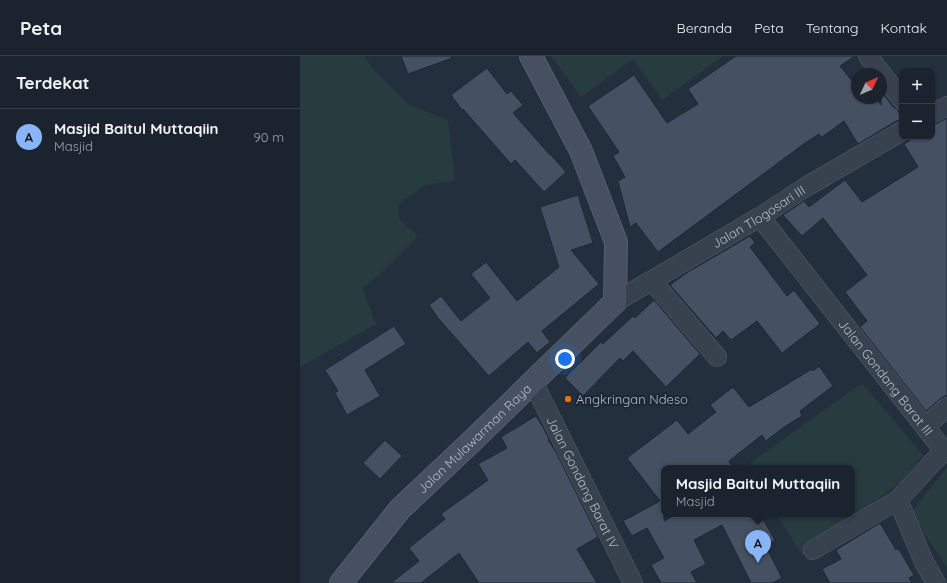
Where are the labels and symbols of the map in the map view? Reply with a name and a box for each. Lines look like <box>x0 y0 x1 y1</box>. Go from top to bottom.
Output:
north arrow <box>851 68 887 104</box>
street label: Jalan Tlogosari III <box>709 182 808 251</box>
street label: Jalan Gondang Barat III <box>835 316 937 439</box>
your location <box>555 349 575 369</box>
street label: Jalan Mulawarman Raya <box>414 380 534 497</box>
place label: Angkringan Ndeso <box>576 391 688 407</box>
marker: Angkringan Ndeso <box>563 394 573 404</box>
street label: Jalan Gondang Barat IV <box>543 413 623 551</box>
pin: A <box>745 530 771 563</box>

